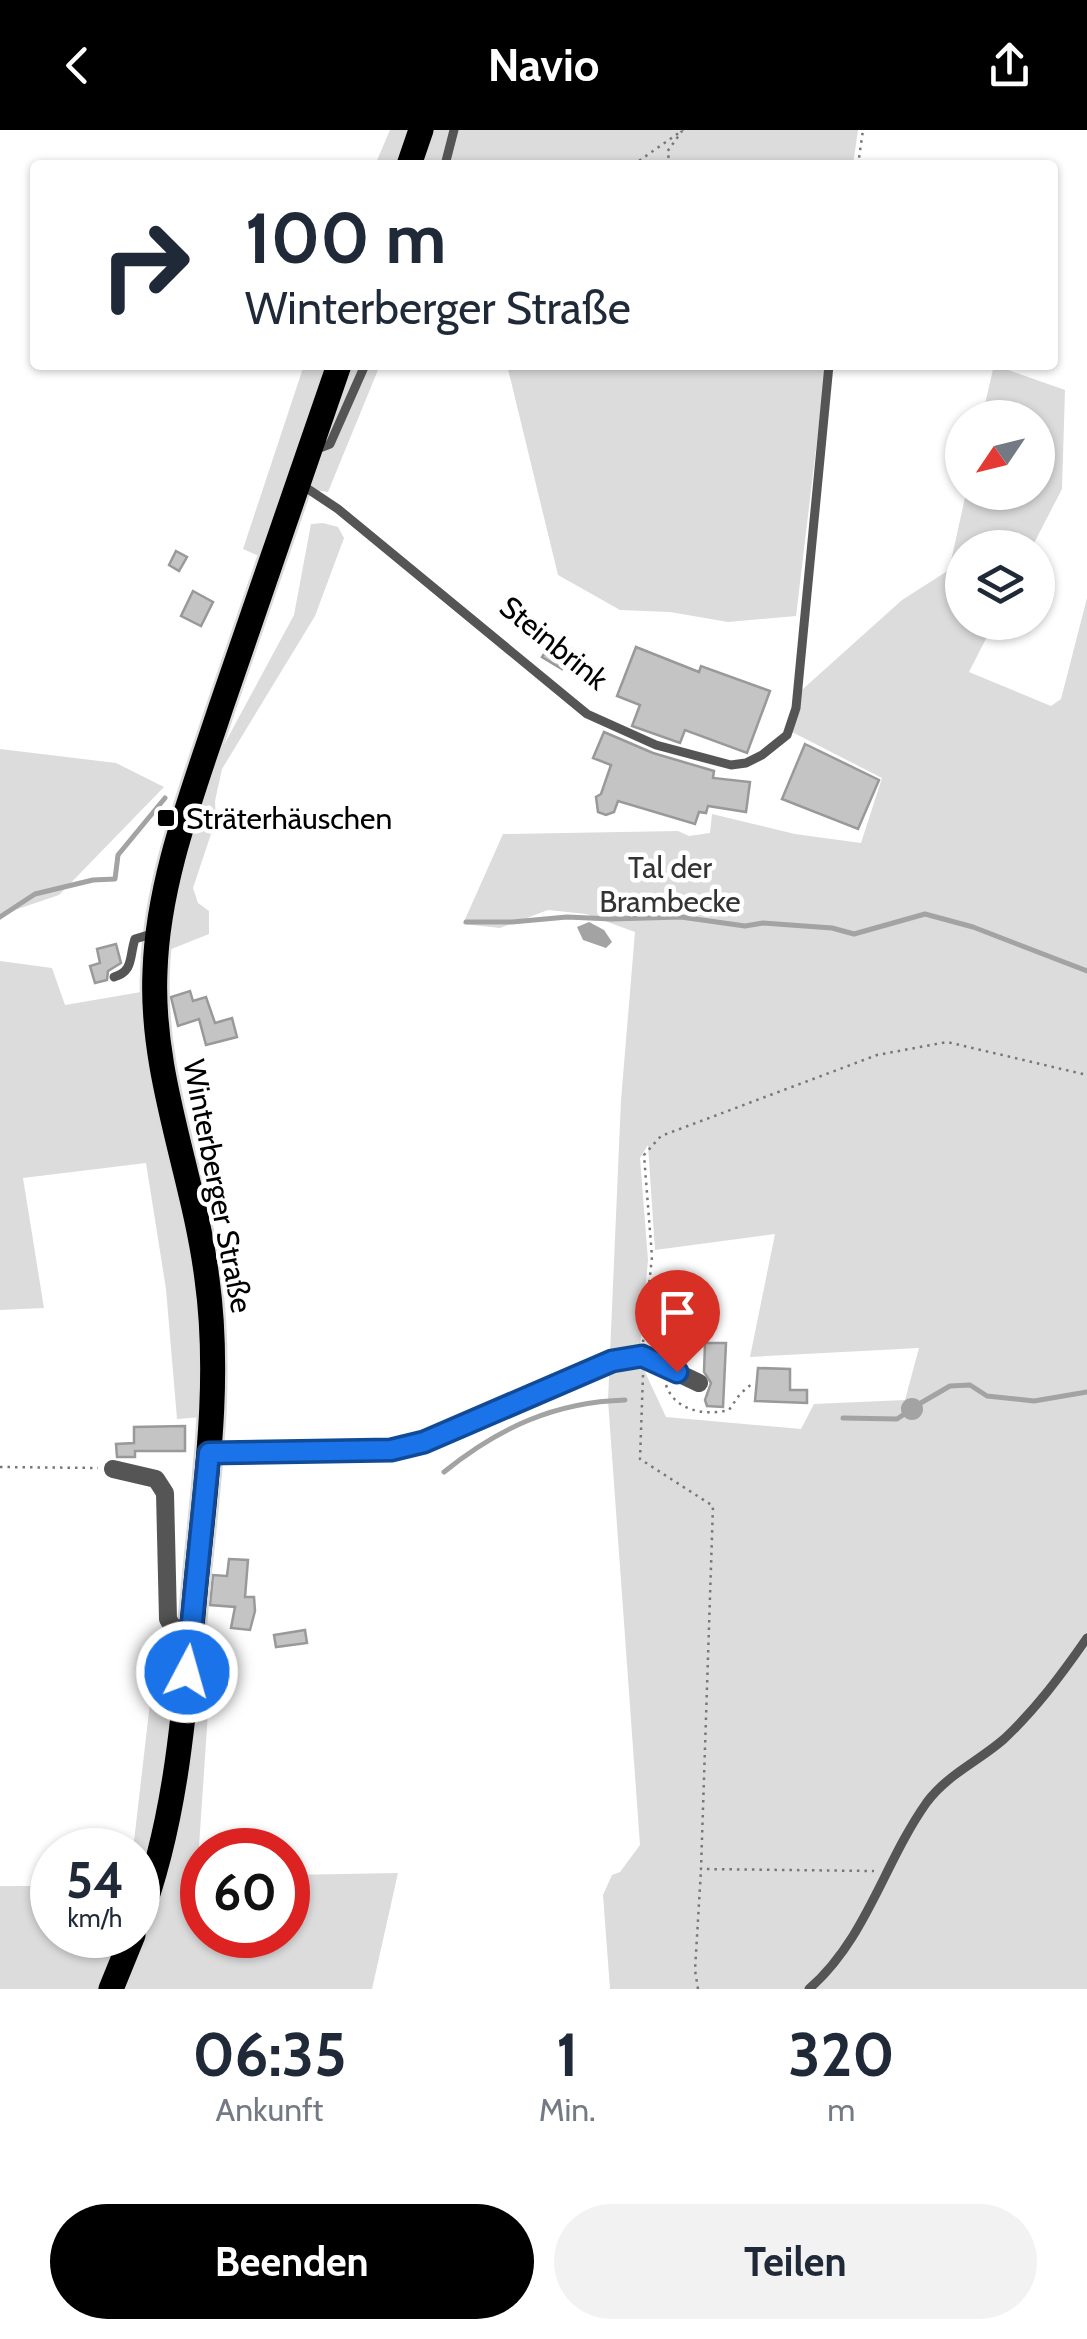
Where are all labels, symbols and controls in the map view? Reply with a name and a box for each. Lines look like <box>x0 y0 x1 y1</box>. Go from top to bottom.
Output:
icon: back <box>50 38 105 93</box>
text: Navio <box>488 38 599 92</box>
icon: share <box>982 38 1037 93</box>
text: 100 m <box>245 195 446 281</box>
icon: right <box>80 200 210 330</box>
text: Winterberger Straße <box>245 281 631 335</box>
north arrow <box>945 400 1055 510</box>
map controls <box>945 400 1055 640</box>
button: layers <box>945 530 1055 640</box>
street label: Steinbrink <box>493 588 616 698</box>
place label: Sträterhäuschen <box>186 800 392 837</box>
marker: Sträterhäuschen <box>155 807 177 829</box>
park label: Tal der Brambecke <box>599 849 741 920</box>
street label: Winterberger Straße <box>175 1056 261 1316</box>
pin <box>635 1270 720 1373</box>
icon: arrive <box>650 1285 705 1340</box>
position arrow <box>135 1620 239 1724</box>
speed limit sign: 60 <box>180 1828 310 1958</box>
text: 54 <box>66 1850 124 1911</box>
text: km/h <box>68 1903 122 1933</box>
text: 06:35 <box>192 2018 346 2091</box>
text: 1 <box>556 2018 578 2091</box>
text: 320 <box>788 2018 895 2091</box>
text: Ankunft <box>215 2090 323 2129</box>
text: Min. <box>539 2090 596 2129</box>
text: m <box>827 2090 855 2129</box>
button: Beenden <box>50 2204 534 2319</box>
button: Teilen <box>554 2204 1037 2319</box>

